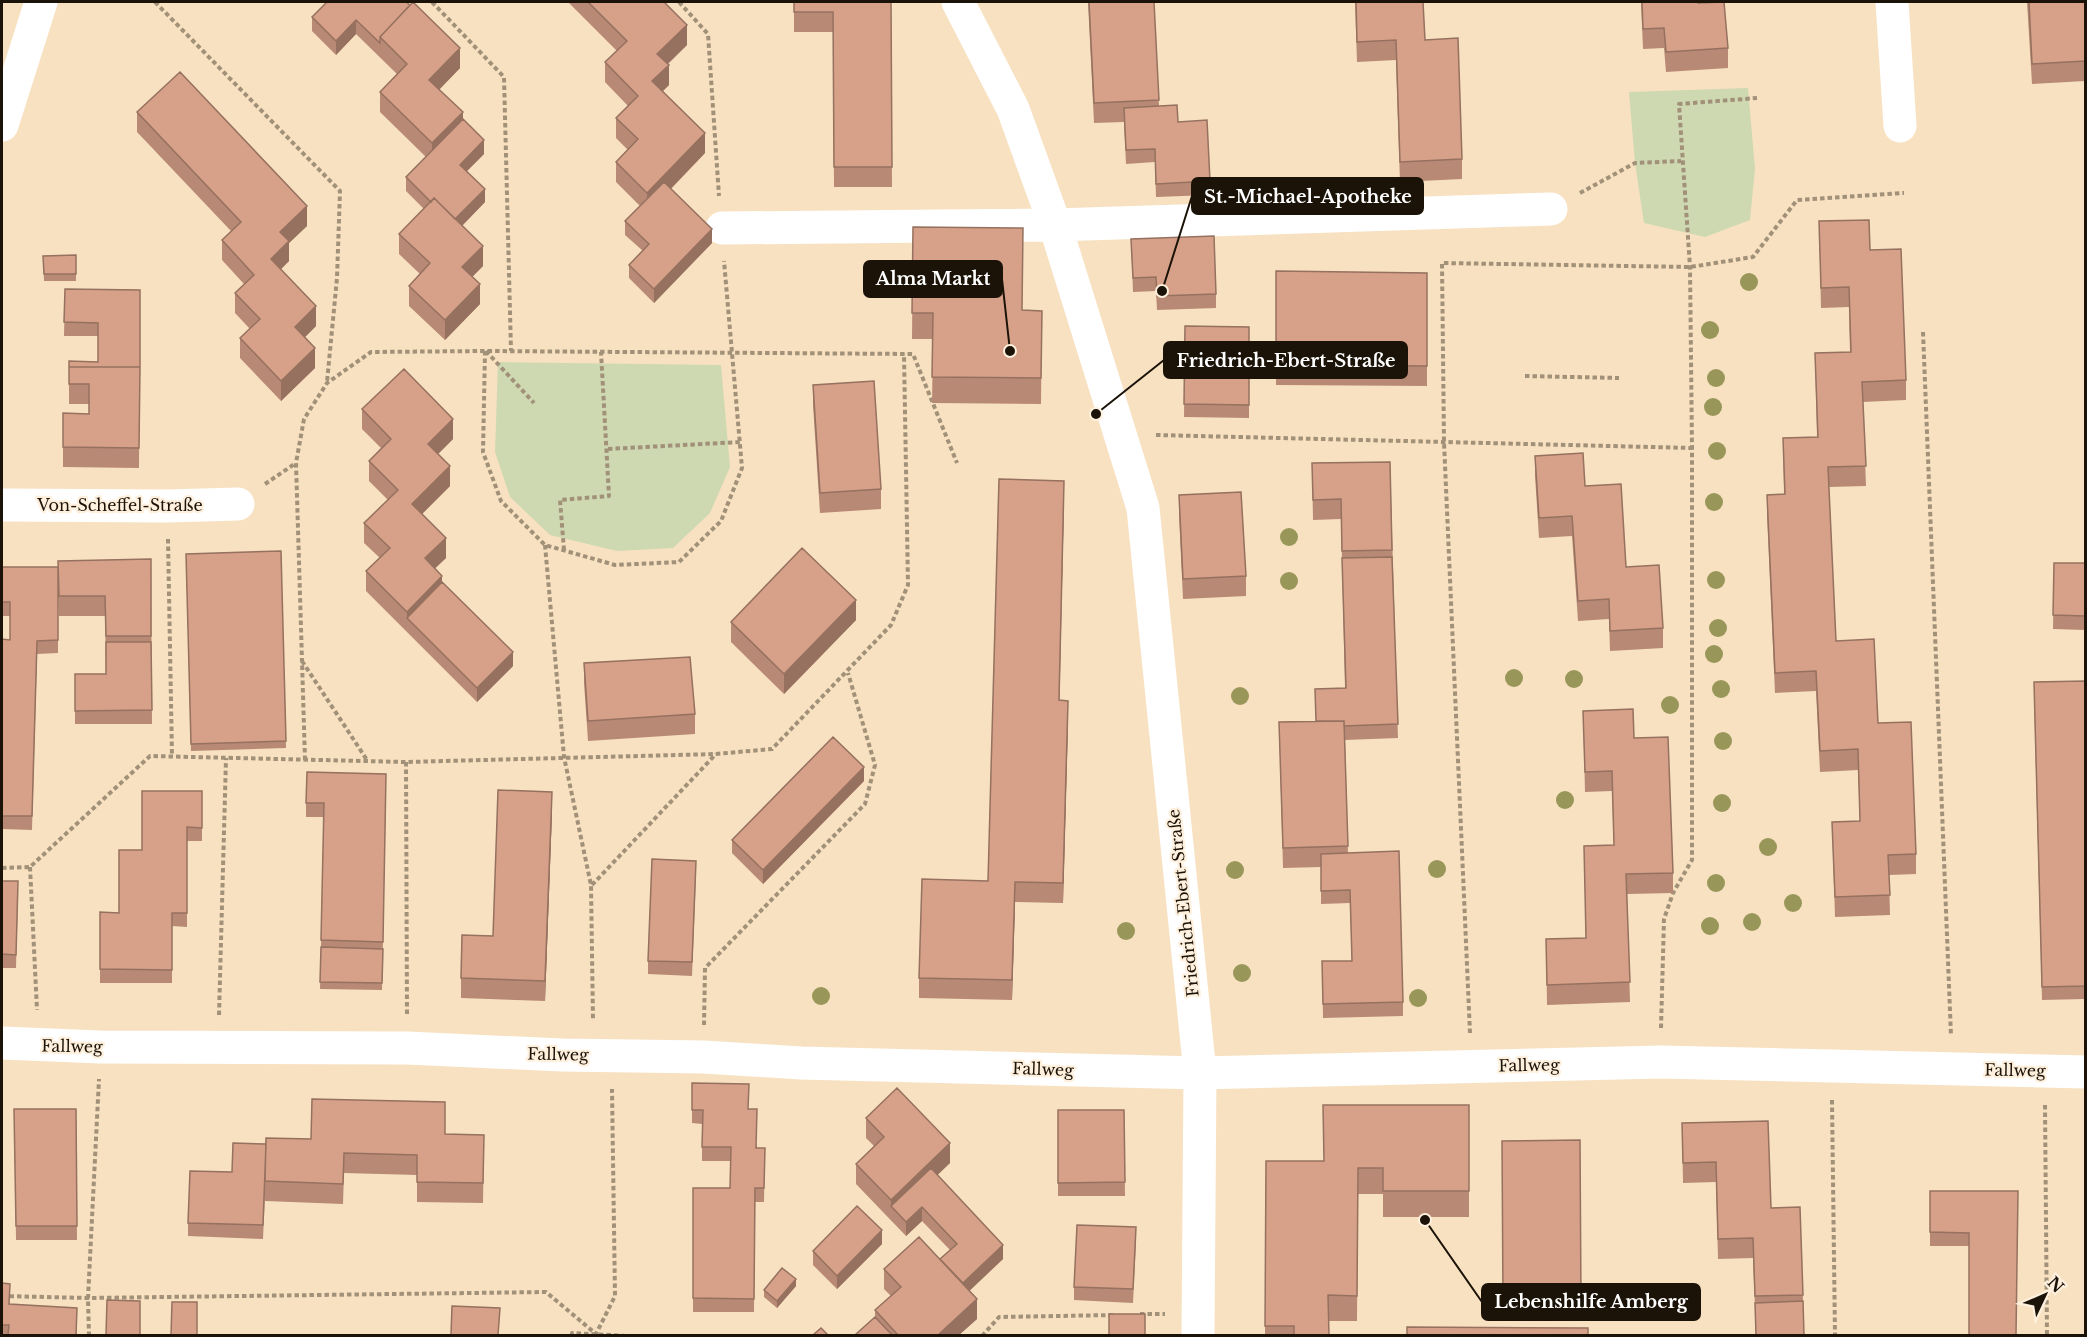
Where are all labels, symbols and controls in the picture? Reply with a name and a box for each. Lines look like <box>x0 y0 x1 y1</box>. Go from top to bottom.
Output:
callout: St.-Michael-Apotheke <box>1192 178 1423 214</box>
text: St.-Michael-Apotheke <box>1204 186 1412 208</box>
callout: Alma Markt <box>864 261 1002 297</box>
text: Alma Markt <box>875 268 990 290</box>
callout: Friedrich-Ebert-Straße <box>1164 342 1407 378</box>
text: Friedrich-Ebert-Straße <box>1176 350 1396 372</box>
street label: Von-Scheffel-Straße <box>36 495 203 515</box>
street label: Friedrich-Ebert-Straße <box>1163 808 1203 998</box>
street label: Fallweg <box>41 1035 103 1057</box>
street label: Fallweg <box>527 1043 589 1065</box>
street label: Fallweg <box>1498 1054 1560 1076</box>
street label: Fallweg <box>1012 1058 1074 1080</box>
street label: Fallweg <box>1984 1059 2046 1081</box>
north arrow <box>2015 1265 2075 1325</box>
text: N <box>2043 1272 2068 1297</box>
callout: Lebenshilfe Amberg <box>1482 1284 1700 1320</box>
text: Lebenshilfe Amberg <box>1494 1291 1689 1313</box>

